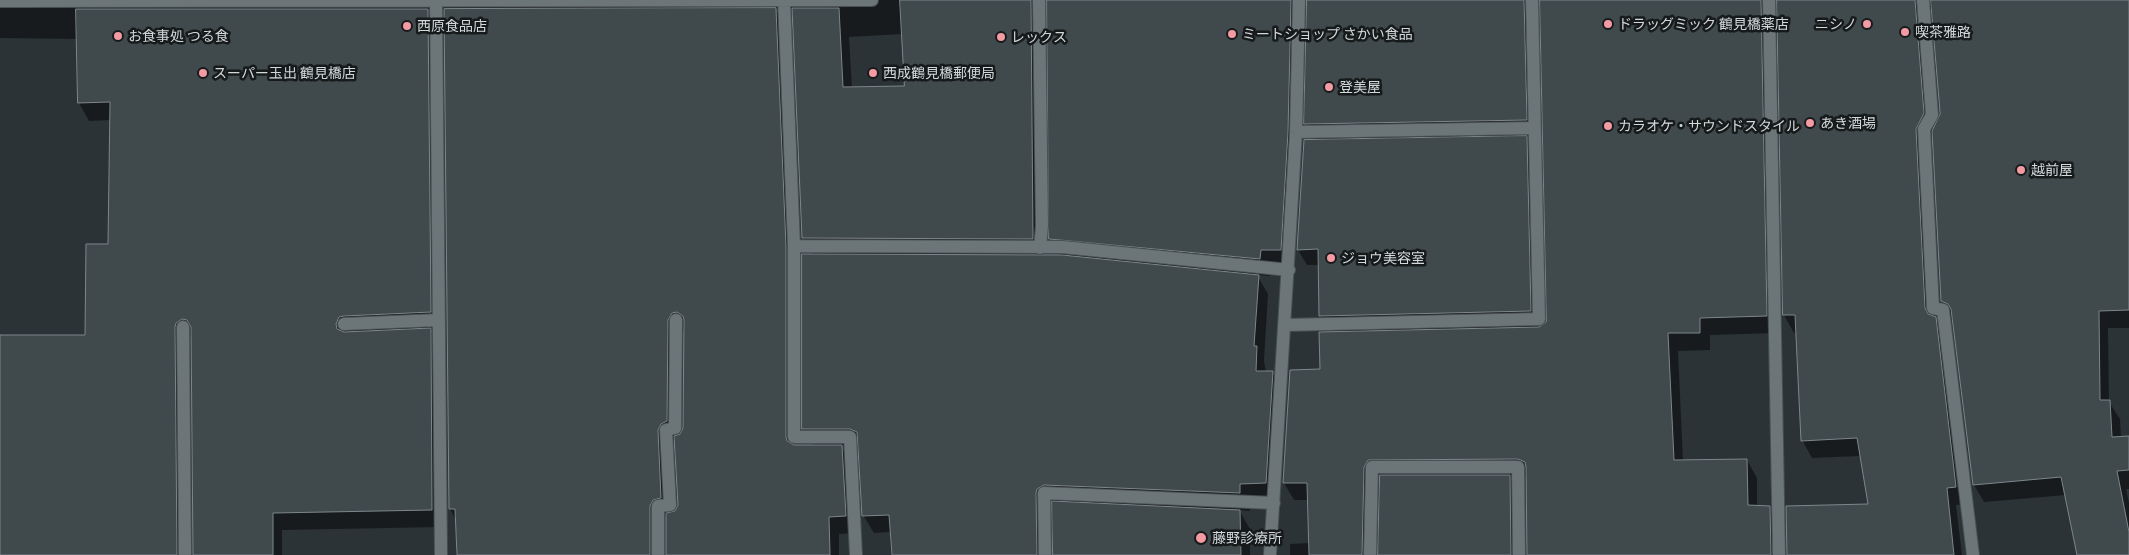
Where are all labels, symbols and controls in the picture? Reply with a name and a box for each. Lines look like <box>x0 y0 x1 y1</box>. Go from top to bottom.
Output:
place label: ドラッグミック 鶴見橋薬店 <box>1618 16 1789 32</box>
place label: ニシノ <box>1815 16 1857 32</box>
place label: 西原食品店 <box>417 18 487 34</box>
marker: ドラッグミック 鶴見橋薬店 <box>1602 18 1614 30</box>
marker: ニシノ <box>1861 18 1873 30</box>
marker: 西原食品店 <box>401 20 413 32</box>
place label: 喫茶雅路 <box>1915 24 1971 40</box>
place label: ミートショップ さかい食品 <box>1242 26 1413 42</box>
marker: 喫茶雅路 <box>1899 26 1911 38</box>
place label: お食事処 つる食 <box>128 28 229 44</box>
marker: ミートショップ さかい食品 <box>1226 28 1238 40</box>
place label: レックス <box>1011 29 1067 45</box>
marker: お食事処 つる食 <box>112 30 124 42</box>
marker: レックス <box>995 31 1007 43</box>
place label: スーパー玉出 鶴見橋店 <box>213 65 356 81</box>
place label: 西成鶴見橋郵便局 <box>883 65 995 81</box>
marker: スーパー玉出 鶴見橋店 <box>197 67 209 79</box>
marker: 西成鶴見橋郵便局 <box>867 67 879 79</box>
place label: 登美屋 <box>1339 79 1381 95</box>
marker: 登美屋 <box>1323 81 1335 93</box>
place label: あき酒場 <box>1820 115 1876 131</box>
marker: あき酒場 <box>1804 117 1816 129</box>
place label: カラオケ・サウンドスタイル <box>1618 118 1800 134</box>
marker: カラオケ・サウンドスタイル <box>1602 120 1614 132</box>
place label: 越前屋 <box>2031 162 2073 178</box>
marker: 越前屋 <box>2015 164 2027 176</box>
place label: ジョウ美容室 <box>1341 250 1425 266</box>
marker: ジョウ美容室 <box>1325 252 1337 264</box>
place label: 藤野診療所 <box>1212 530 1282 546</box>
marker: 藤野診療所 <box>1194 531 1208 545</box>

